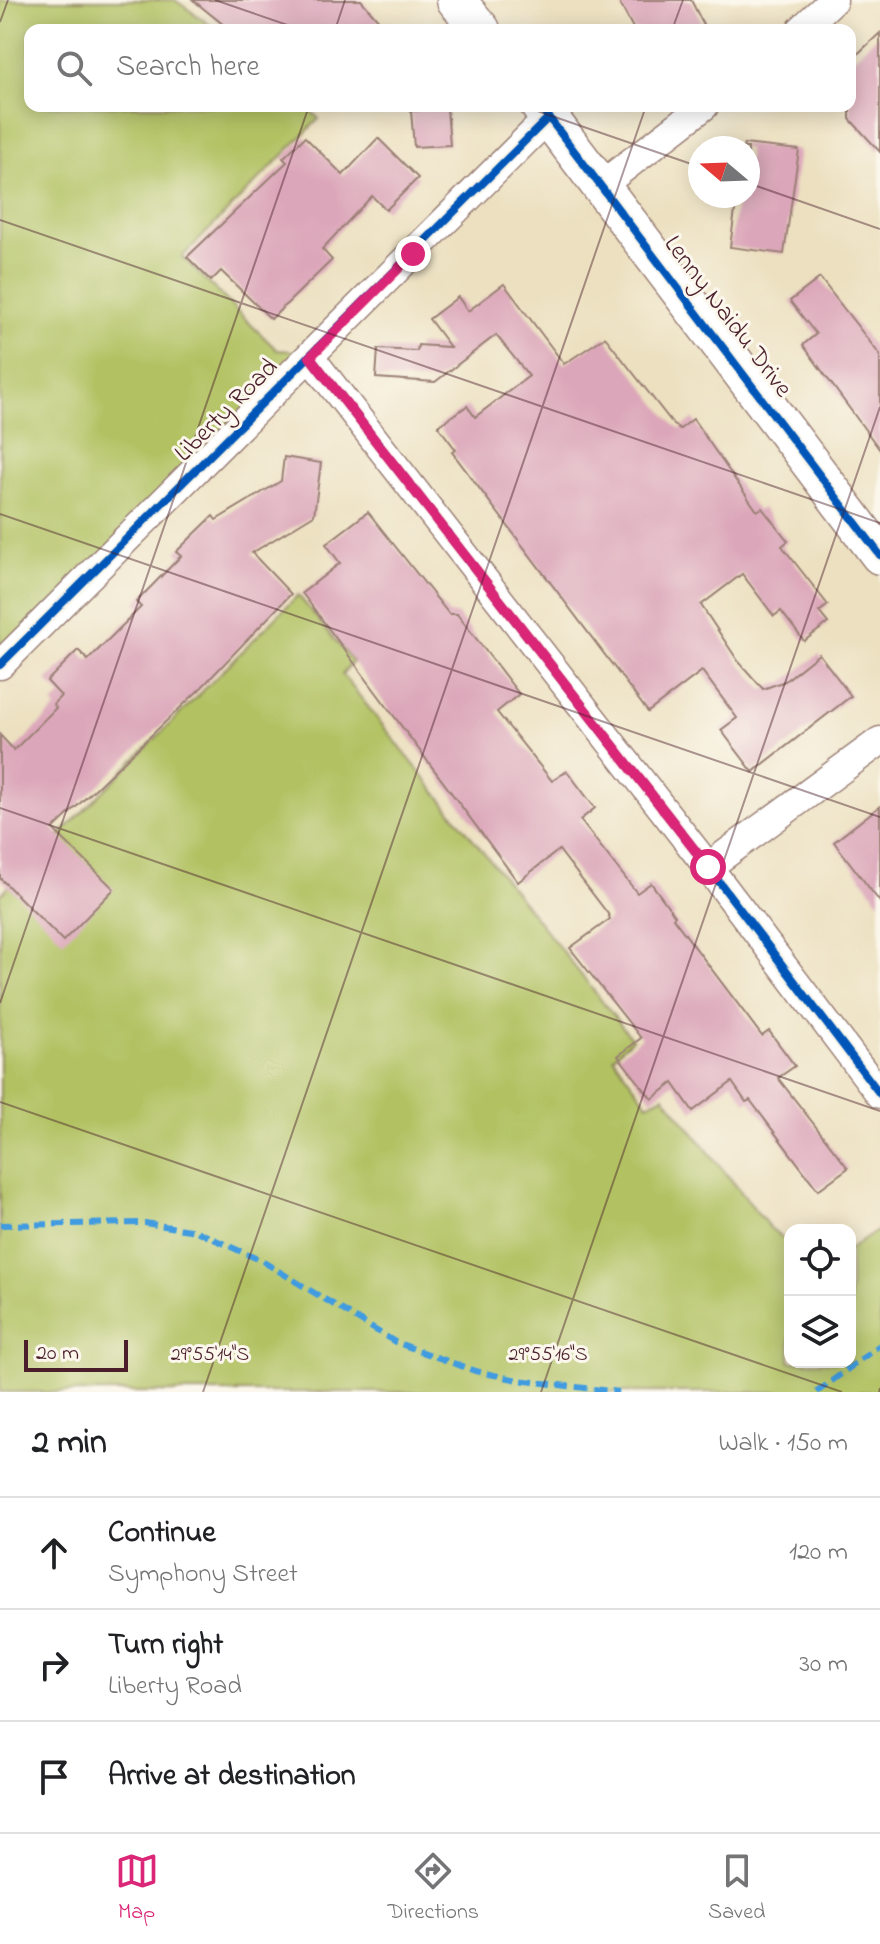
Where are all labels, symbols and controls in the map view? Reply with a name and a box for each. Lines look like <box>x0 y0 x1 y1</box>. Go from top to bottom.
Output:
search box <box>24 24 856 112</box>
icon: search <box>52 46 96 90</box>
text: Search here <box>116 46 260 90</box>
north arrow <box>688 136 760 208</box>
street label: Lenny Naidu Drive <box>653 228 801 406</box>
route end <box>395 236 431 272</box>
street label: Liberty Road <box>166 350 288 472</box>
route start <box>690 849 726 885</box>
map controls <box>784 1224 856 1368</box>
button: locate <box>784 1224 856 1296</box>
button: layers <box>784 1296 856 1368</box>
scale bar <box>24 1336 128 1372</box>
text: 20 m <box>36 1338 79 1370</box>
text: 29°55'14"S <box>171 1341 249 1370</box>
text: 29°55'16"S <box>509 1341 588 1370</box>
text: 2 min <box>32 1419 107 1469</box>
text: Walk · 150 m <box>718 1425 848 1463</box>
text: Continue <box>108 1512 216 1556</box>
icon: ahead <box>32 1531 76 1575</box>
text: 120 m <box>789 1534 848 1572</box>
text: Symphony Street <box>108 1556 298 1594</box>
text: Turn right <box>108 1624 223 1668</box>
icon: right <box>32 1643 76 1687</box>
text: 30 m <box>799 1646 848 1684</box>
text: Liberty Road <box>108 1668 242 1706</box>
icon: arrive <box>32 1755 76 1799</box>
text: Arrive at destination <box>108 1755 356 1799</box>
tab: Map <box>115 1849 159 1929</box>
tab: Directions <box>388 1849 479 1929</box>
tab: Saved <box>708 1849 765 1929</box>

